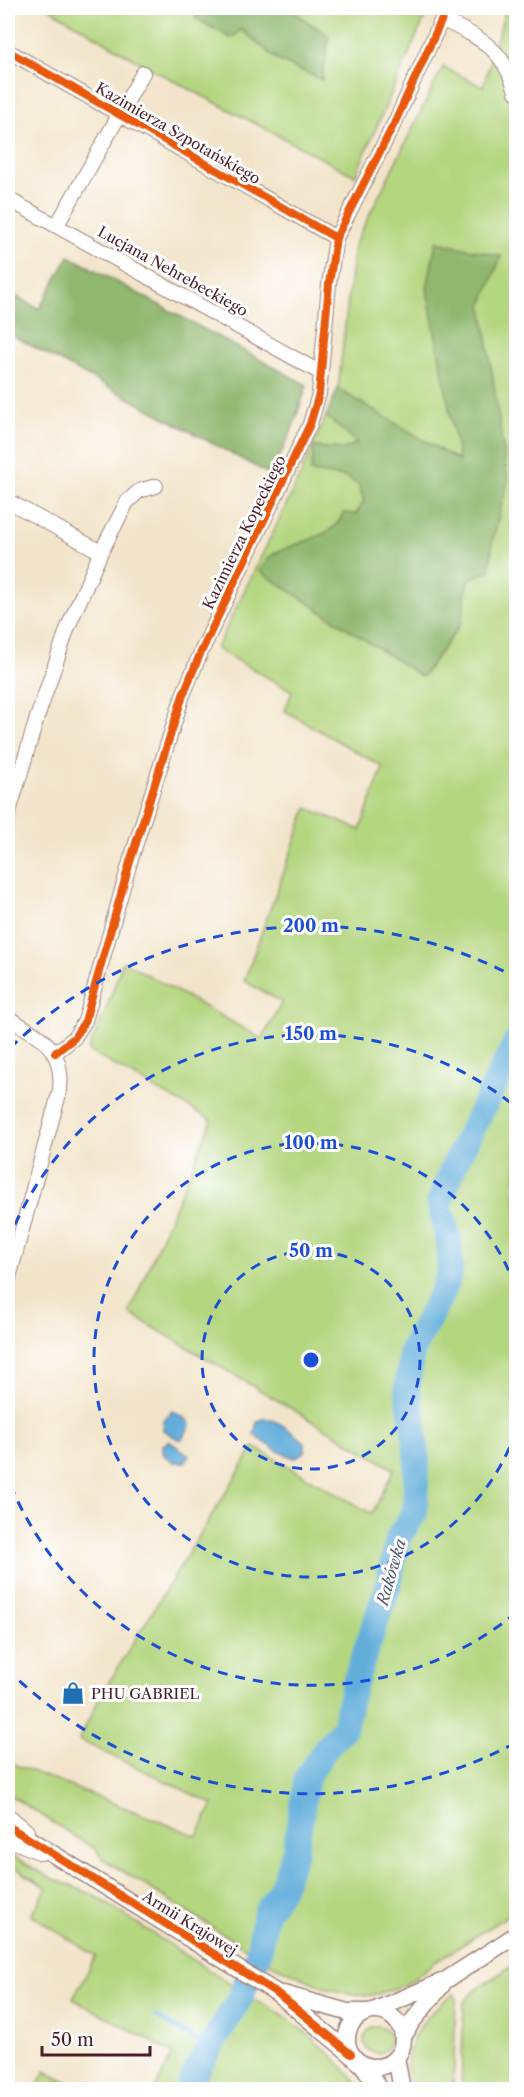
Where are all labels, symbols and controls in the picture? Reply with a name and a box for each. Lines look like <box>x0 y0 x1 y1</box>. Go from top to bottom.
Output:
street label: Kazimierza Szpotańskiego <box>92 78 264 188</box>
street label: Lucjana Nehrebeckiego <box>95 222 251 320</box>
street label: Kazimierza Kopeckiego <box>198 452 290 612</box>
text: 200 m <box>283 915 339 937</box>
text: 150 m <box>285 1023 337 1045</box>
text: 100 m <box>284 1132 338 1154</box>
text: 50 m <box>289 1240 333 1262</box>
centre of rings <box>301 1350 321 1370</box>
water label: Rakówka <box>371 1536 410 1609</box>
shop icon: PHU GABRIEL <box>60 1680 86 1706</box>
place label: PHU GABRIEL <box>91 1684 200 1703</box>
street label: Armii Krajowej <box>138 1886 241 1960</box>
scale bar <box>42 2019 150 2057</box>
text: 50 m <box>51 2029 94 2051</box>

